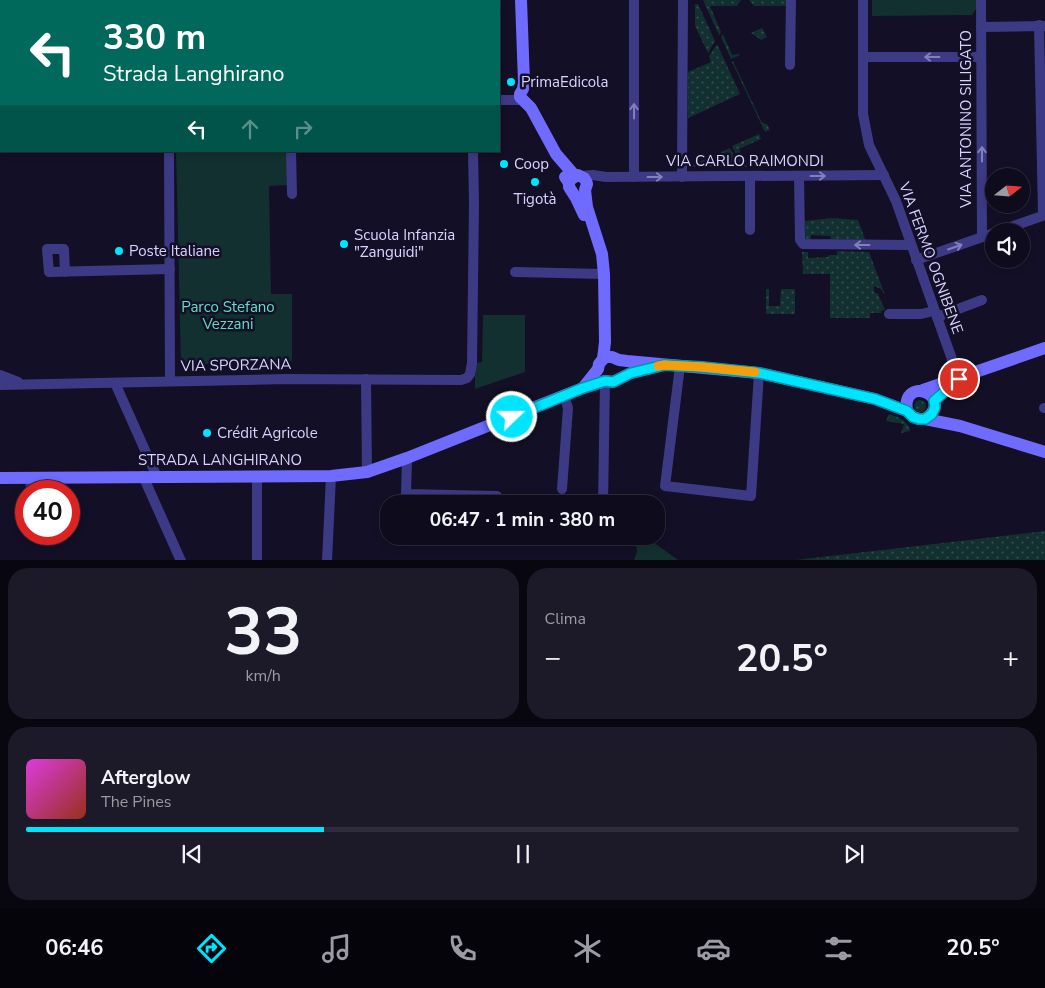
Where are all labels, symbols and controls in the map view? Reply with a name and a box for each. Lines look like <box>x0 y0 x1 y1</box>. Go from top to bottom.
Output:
text: 330 m <box>103 14 206 61</box>
icon: left <box>20 20 85 85</box>
street label: VIA ANTONINO SILIGATO <box>956 30 976 209</box>
one-way arrow <box>925 52 941 62</box>
text: Strada Langhirano <box>103 59 285 89</box>
place label: PrimaEdicola <box>521 72 608 92</box>
marker: PrimaEdicola <box>505 76 517 88</box>
one-way arrow <box>629 103 639 119</box>
icon: left <box>183 115 211 143</box>
icon: ahead <box>236 115 264 143</box>
icon: right <box>289 115 317 143</box>
one-way arrow <box>977 146 987 162</box>
street label: VIA CARLO RAIMONDI <box>665 151 824 171</box>
place label: Coop <box>514 154 549 174</box>
marker: Coop <box>498 158 510 170</box>
north arrow <box>985 168 1030 212</box>
map controls <box>985 168 1030 268</box>
one-way arrow <box>809 171 825 181</box>
one-way arrow <box>646 172 663 182</box>
marker: Tigotà <box>529 176 541 188</box>
street label: VIA FERMO OGNIBENE <box>894 178 968 337</box>
place label: Tigotà <box>514 189 556 209</box>
button: sound <box>985 223 1030 268</box>
place label: Scuola Infanzia "Zanguidi" <box>354 225 455 262</box>
marker: Scuola Infanzia "Zanguidi" <box>338 238 350 250</box>
one-way arrow <box>855 240 871 250</box>
place label: Poste Italiane <box>129 241 220 261</box>
one-way arrow <box>947 242 962 251</box>
marker: Poste Italiane <box>113 245 125 257</box>
park label: Parco Stefano Vezzani <box>181 297 275 334</box>
street label: VIA SPORZANA <box>179 354 292 376</box>
pin <box>938 358 980 400</box>
icon: arrive <box>945 365 973 393</box>
position arrow <box>485 390 537 442</box>
place label: Crédit Agricole <box>217 423 318 443</box>
marker: Crédit Agricole <box>201 427 213 439</box>
street label: STRADA LANGHIRANO <box>138 450 302 470</box>
speed limit sign: 40 <box>15 480 80 545</box>
text: 06:47 · 1 min · 380 m <box>430 507 615 533</box>
text: 33 <box>224 588 302 677</box>
text: Clima <box>545 608 586 630</box>
text: 20.5° <box>736 633 828 684</box>
text: − <box>545 639 561 677</box>
text: + <box>1002 639 1019 677</box>
text: km/h <box>246 665 281 687</box>
text: Afterglow <box>101 765 191 791</box>
text: The Pines <box>101 791 171 813</box>
icon: previous <box>178 840 206 868</box>
icon: pause <box>509 840 537 868</box>
icon: next <box>840 840 868 868</box>
icon: directions <box>194 931 229 966</box>
icon: music <box>319 931 354 966</box>
icon: phone <box>445 931 480 966</box>
icon: climate <box>570 931 605 966</box>
icon: car <box>696 931 731 966</box>
icon: filters <box>821 931 856 966</box>
text: 06:46 <box>45 933 103 963</box>
text: 20.5° <box>946 933 1000 963</box>

